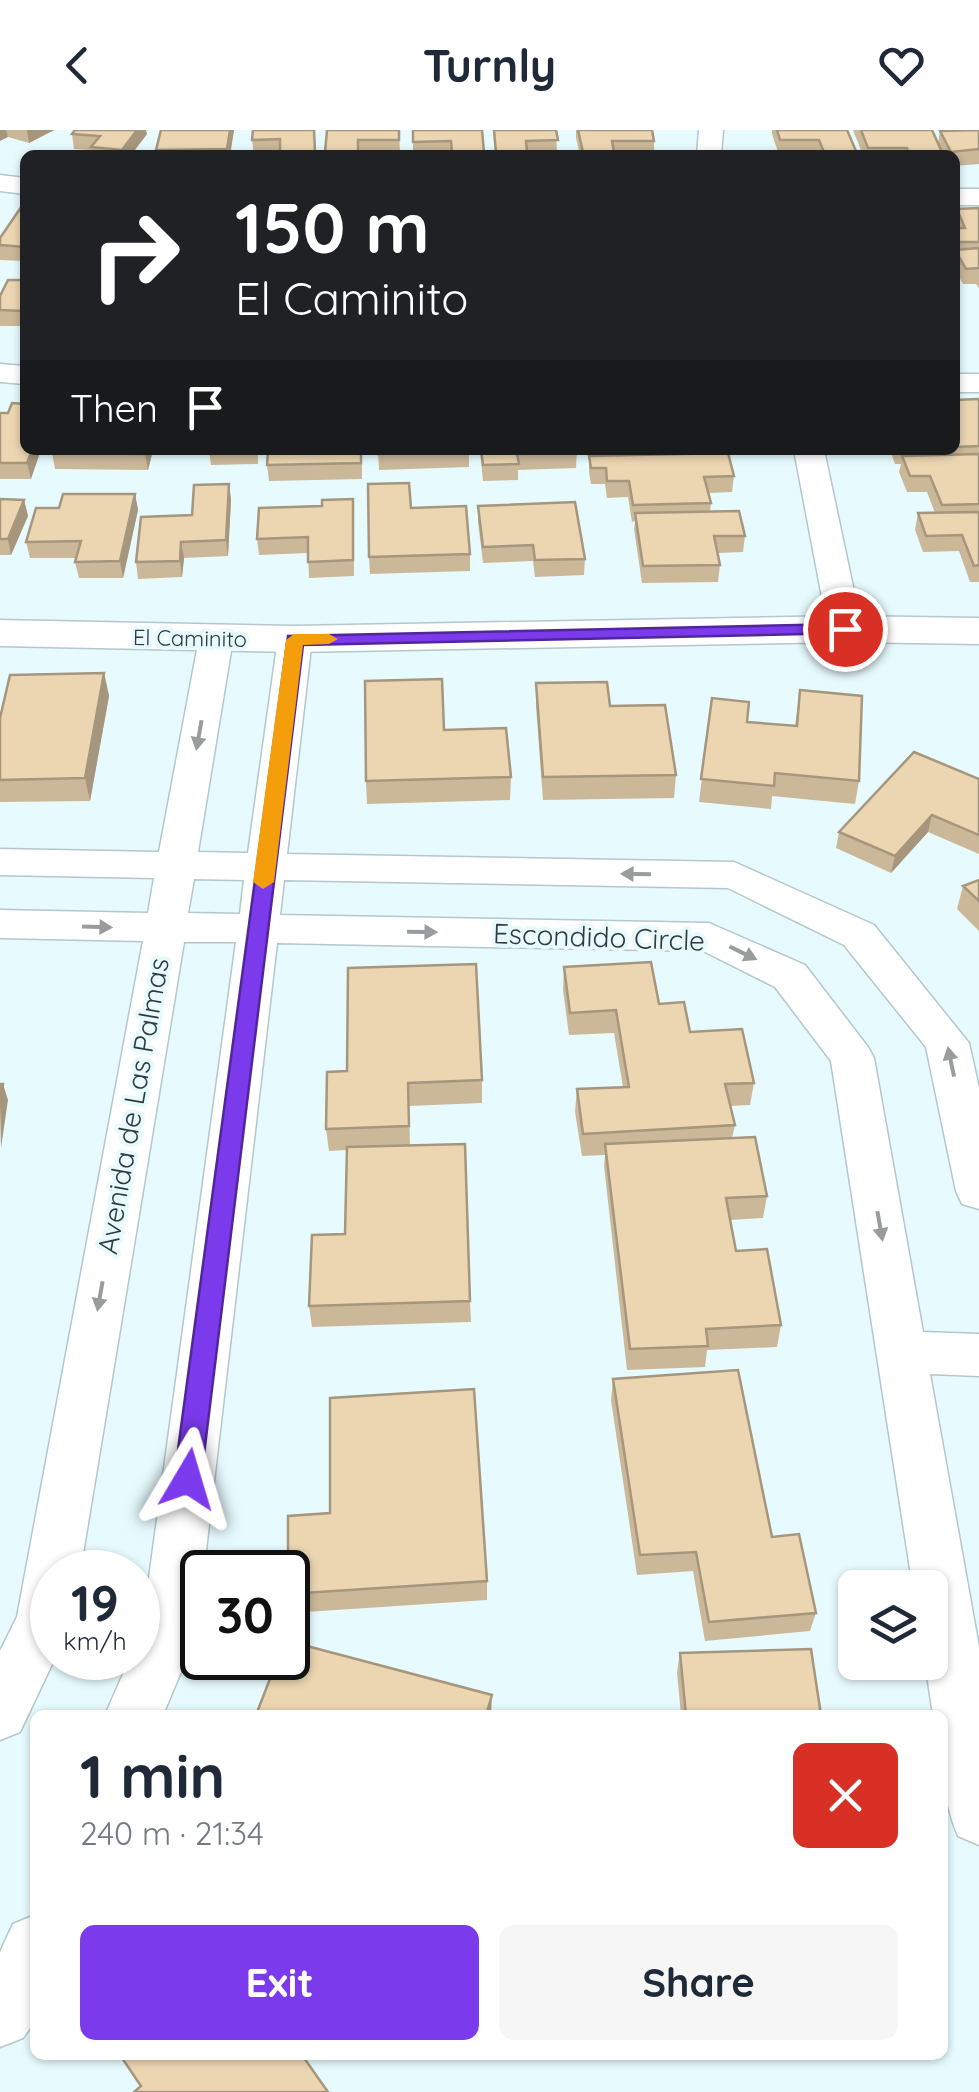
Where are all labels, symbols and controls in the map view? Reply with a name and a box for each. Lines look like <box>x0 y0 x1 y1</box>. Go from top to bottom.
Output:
text: Turnly <box>423 37 556 93</box>
icon: back <box>50 38 105 93</box>
icon: heart <box>874 38 929 93</box>
text: 150 m <box>235 183 430 271</box>
icon: right <box>70 190 200 320</box>
text: El Caminito <box>235 270 468 326</box>
icon: arrive <box>178 380 233 435</box>
text: Then <box>70 384 158 432</box>
pin <box>803 587 888 672</box>
icon: arrive <box>818 602 873 657</box>
street label: El Caminito <box>133 623 247 653</box>
one-way arrow <box>191 720 206 751</box>
one-way arrow <box>619 866 651 882</box>
street label: Escondido Circle <box>492 915 706 958</box>
one-way arrow <box>82 919 114 935</box>
one-way arrow <box>407 924 439 940</box>
one-way arrow <box>729 945 758 962</box>
street label: Avenida de Las Palmas <box>89 955 176 1257</box>
one-way arrow <box>943 1046 958 1077</box>
one-way arrow <box>873 1211 888 1243</box>
one-way arrow <box>92 1281 107 1313</box>
position arrow <box>136 1427 240 1531</box>
speed limit sign: 30 <box>180 1550 310 1680</box>
map controls <box>838 1570 948 1680</box>
button: layers <box>838 1570 948 1680</box>
text: 19 <box>71 1571 119 1634</box>
text: km/h <box>63 1625 127 1656</box>
text: 1 min <box>80 1738 225 1813</box>
button: close <box>793 1743 898 1848</box>
text: 240 m · 21:34 <box>80 1813 264 1853</box>
button: Exit <box>80 1925 479 2040</box>
button: Share <box>499 1925 898 2040</box>

